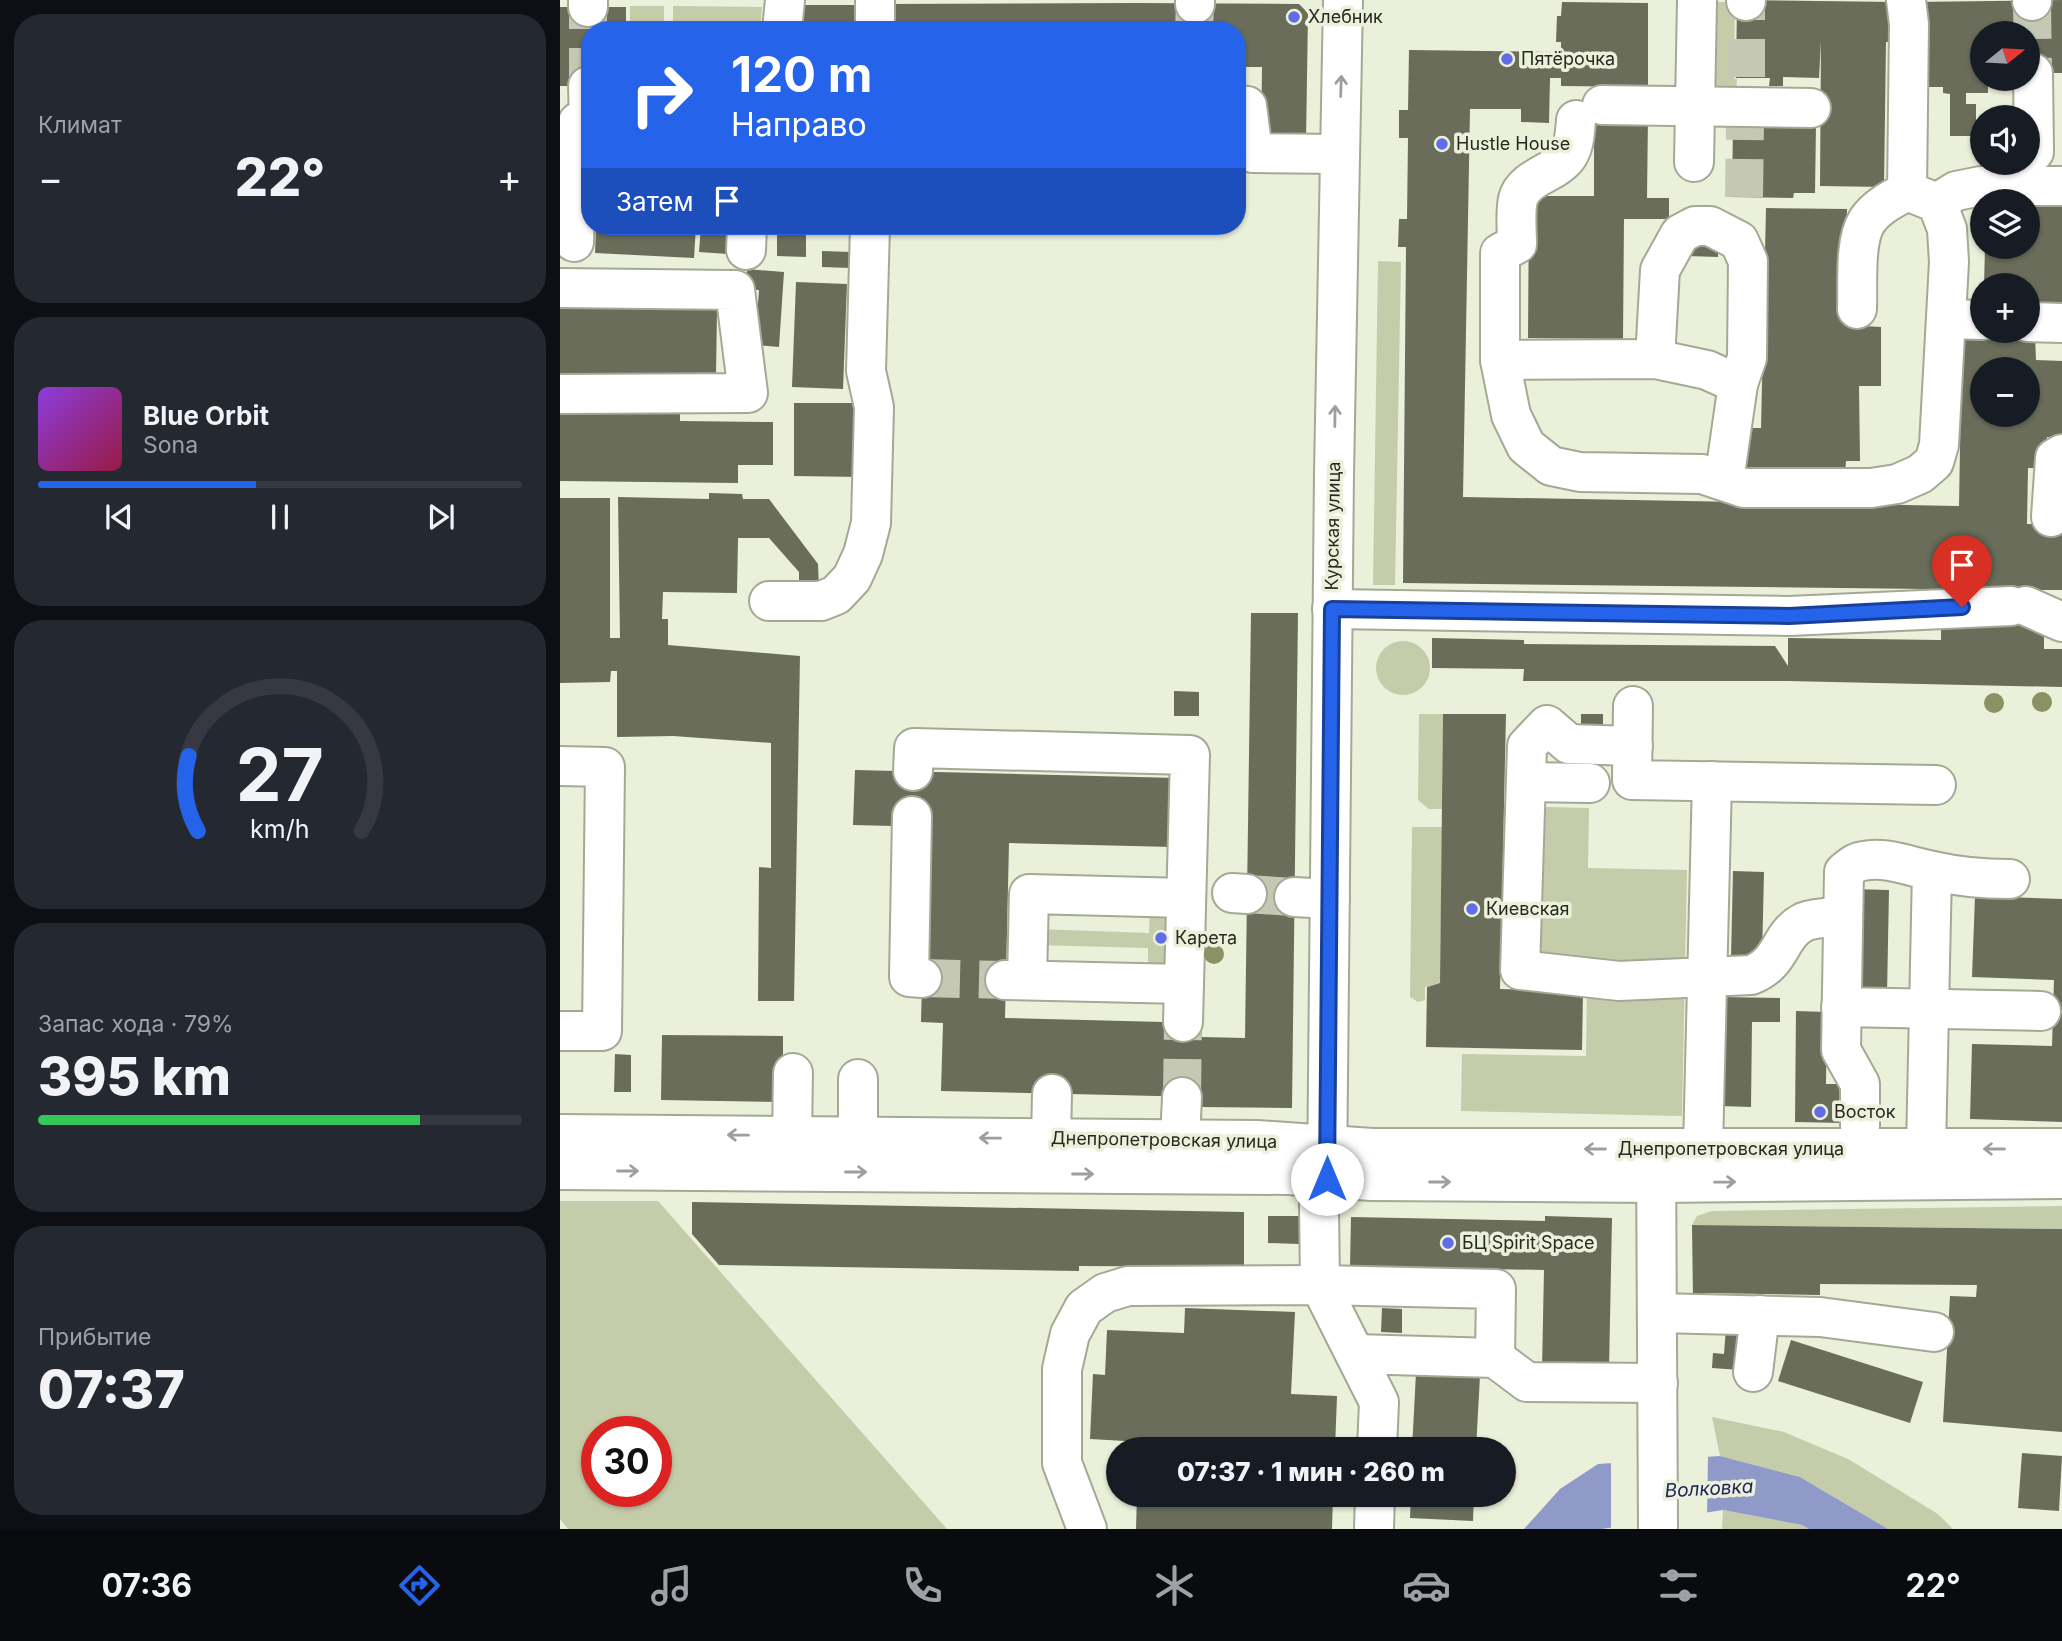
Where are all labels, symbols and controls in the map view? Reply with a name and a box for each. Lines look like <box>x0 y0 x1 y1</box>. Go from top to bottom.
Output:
place label: Хлебник <box>1308 6 1383 27</box>
marker: Хлебник <box>1286 9 1302 25</box>
north arrow <box>1970 21 2040 91</box>
map controls <box>1970 21 2040 427</box>
text: 120 m <box>731 45 872 104</box>
place label: Пятёрочка <box>1521 48 1615 69</box>
icon: right <box>616 49 707 140</box>
marker: Пятёрочка <box>1499 51 1515 67</box>
one-way arrow <box>1334 75 1347 98</box>
text: Направо <box>731 105 867 144</box>
button: sound <box>1970 105 2040 175</box>
text: Климат <box>38 111 122 139</box>
place label: Hustle House <box>1456 133 1570 154</box>
marker: Hustle House <box>1434 136 1450 152</box>
text: 22° <box>235 146 325 209</box>
text: − <box>38 155 63 201</box>
text: + <box>497 155 522 201</box>
icon: arrive <box>708 182 746 220</box>
text: Затем <box>616 186 694 217</box>
button: layers <box>1970 189 2040 259</box>
button: + <box>1970 273 2040 343</box>
button: − <box>1970 357 2040 427</box>
text: Blue Orbit <box>143 400 269 431</box>
one-way arrow <box>1328 405 1342 428</box>
text: Sona <box>143 431 198 459</box>
street label: Курская улица <box>1321 461 1344 591</box>
icon: previous <box>100 498 138 536</box>
icon: pause <box>261 498 299 536</box>
icon: next <box>422 498 460 536</box>
pin <box>1932 535 1992 607</box>
icon: arrive <box>1943 546 1981 584</box>
text: 27 <box>236 730 324 819</box>
text: km/h <box>250 813 310 843</box>
place label: Киевская <box>1486 898 1570 919</box>
marker: Киевская <box>1464 901 1480 917</box>
place label: Карета <box>1175 927 1237 948</box>
marker: Карета <box>1153 930 1169 946</box>
text: Запас хода · 79% <box>38 1010 234 1038</box>
text: 395 km <box>38 1045 231 1108</box>
place label: Восток <box>1834 1101 1896 1122</box>
marker: Восток <box>1812 1104 1828 1120</box>
street label: Днепропетровская улица <box>1051 1127 1277 1152</box>
one-way arrow <box>726 1129 749 1142</box>
one-way arrow <box>978 1131 1001 1145</box>
street label: Днепропетровская улица <box>1618 1138 1844 1159</box>
position arrow <box>1290 1142 1364 1216</box>
one-way arrow <box>1584 1142 1607 1156</box>
one-way arrow <box>1983 1142 2006 1156</box>
one-way arrow <box>616 1164 639 1178</box>
one-way arrow <box>844 1165 867 1179</box>
one-way arrow <box>1071 1167 1094 1180</box>
one-way arrow <box>1428 1175 1451 1189</box>
one-way arrow <box>1713 1175 1736 1189</box>
place label: БЦ Spirit Space <box>1462 1232 1595 1253</box>
marker: БЦ Spirit Space <box>1440 1235 1456 1251</box>
text: Прибытие <box>38 1323 151 1351</box>
text: 07:37 <box>38 1358 185 1421</box>
speed limit sign: 30 <box>581 1416 672 1507</box>
text: 07:37 · 1 мин · 260 m <box>1177 1456 1445 1487</box>
water label: Волковка <box>1664 1475 1754 1502</box>
icon: directions <box>395 1561 444 1610</box>
icon: music <box>647 1561 696 1610</box>
icon: phone <box>898 1561 947 1610</box>
icon: climate <box>1150 1561 1199 1610</box>
icon: car <box>1402 1561 1451 1610</box>
icon: filters <box>1654 1561 1703 1610</box>
text: 07:36 <box>101 1566 192 1605</box>
text: 22° <box>1906 1566 1961 1605</box>

